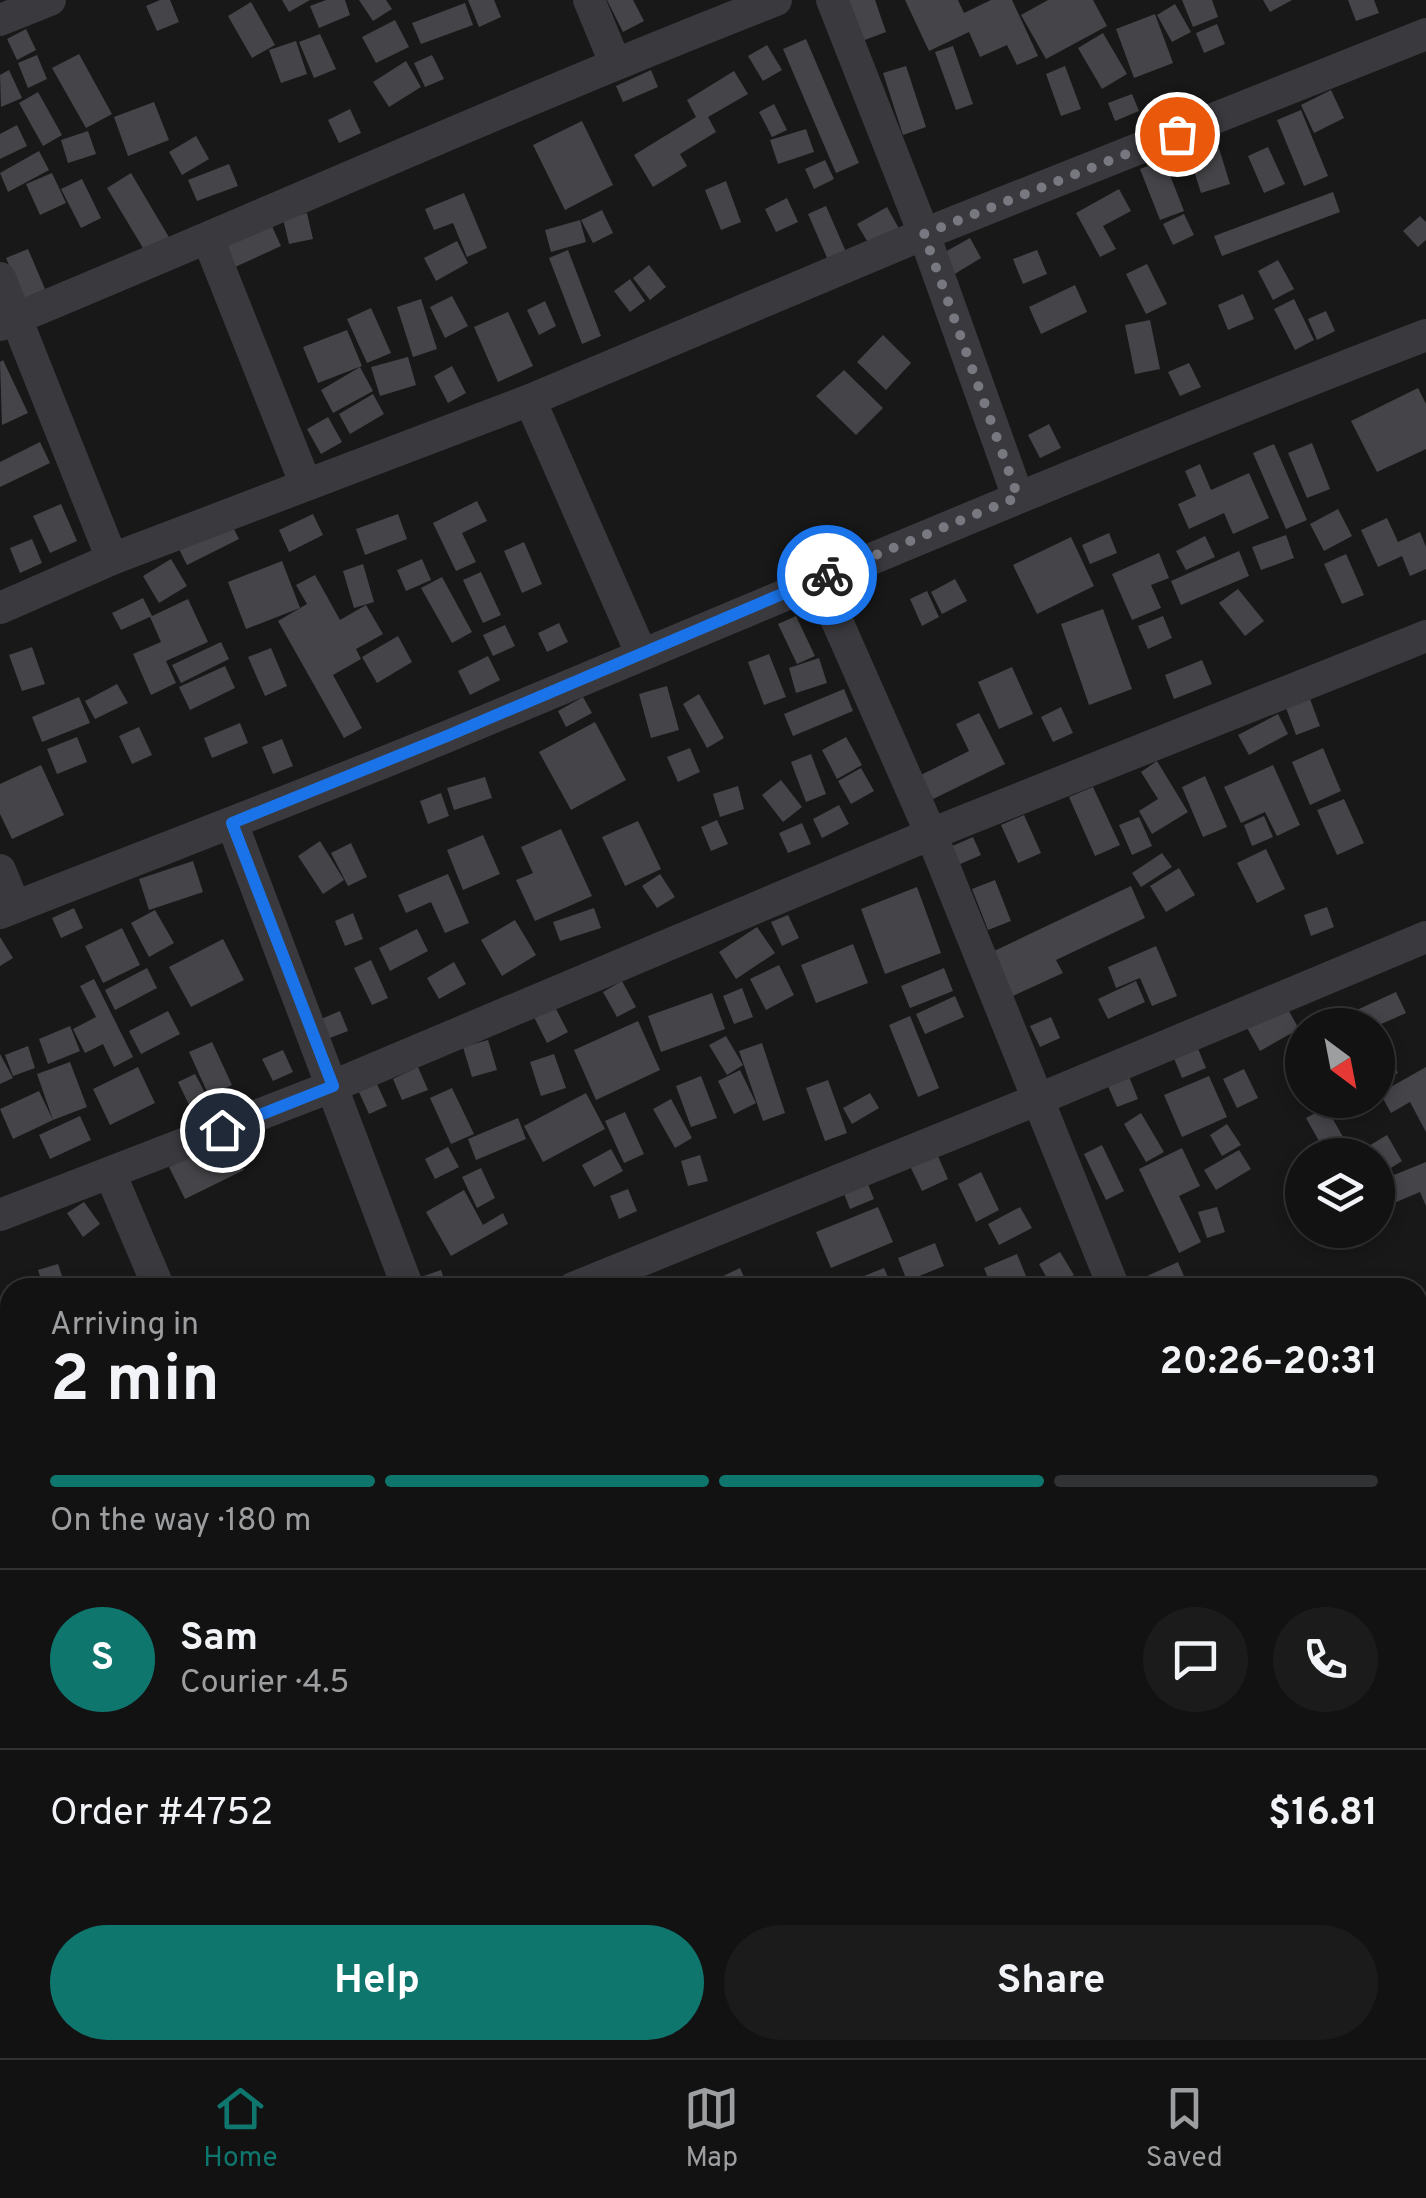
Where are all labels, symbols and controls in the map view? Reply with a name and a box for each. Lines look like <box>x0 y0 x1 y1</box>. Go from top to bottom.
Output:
pin <box>1135 92 1220 177</box>
icon: bag <box>1150 107 1205 162</box>
courier <box>777 525 877 625</box>
icon: bike <box>800 548 855 603</box>
north arrow <box>1285 1008 1395 1118</box>
map controls <box>1285 1008 1395 1248</box>
pin <box>180 1088 265 1173</box>
icon: home <box>195 1103 250 1158</box>
button: layers <box>1285 1138 1395 1248</box>
text: Arriving in <box>50 1306 199 1346</box>
text: 20:26–20:31 <box>1160 1339 1378 1388</box>
text: 2 min <box>50 1342 220 1424</box>
text: On the way · 180 m <box>50 1502 311 1542</box>
button: chat <box>1143 1607 1248 1712</box>
button: phone <box>1273 1607 1378 1712</box>
text: Sam <box>180 1615 258 1664</box>
text: S <box>91 1635 114 1684</box>
text: Courier · 4.5 <box>180 1664 349 1704</box>
text: Order #4752 <box>50 1790 273 1839</box>
text: $16.81 <box>1268 1790 1378 1839</box>
button: Help <box>50 1925 704 2040</box>
button: Share <box>724 1925 1378 2040</box>
tab: Home <box>203 2081 278 2177</box>
tab: Map <box>684 2081 739 2177</box>
tab: Saved <box>1146 2081 1223 2177</box>

